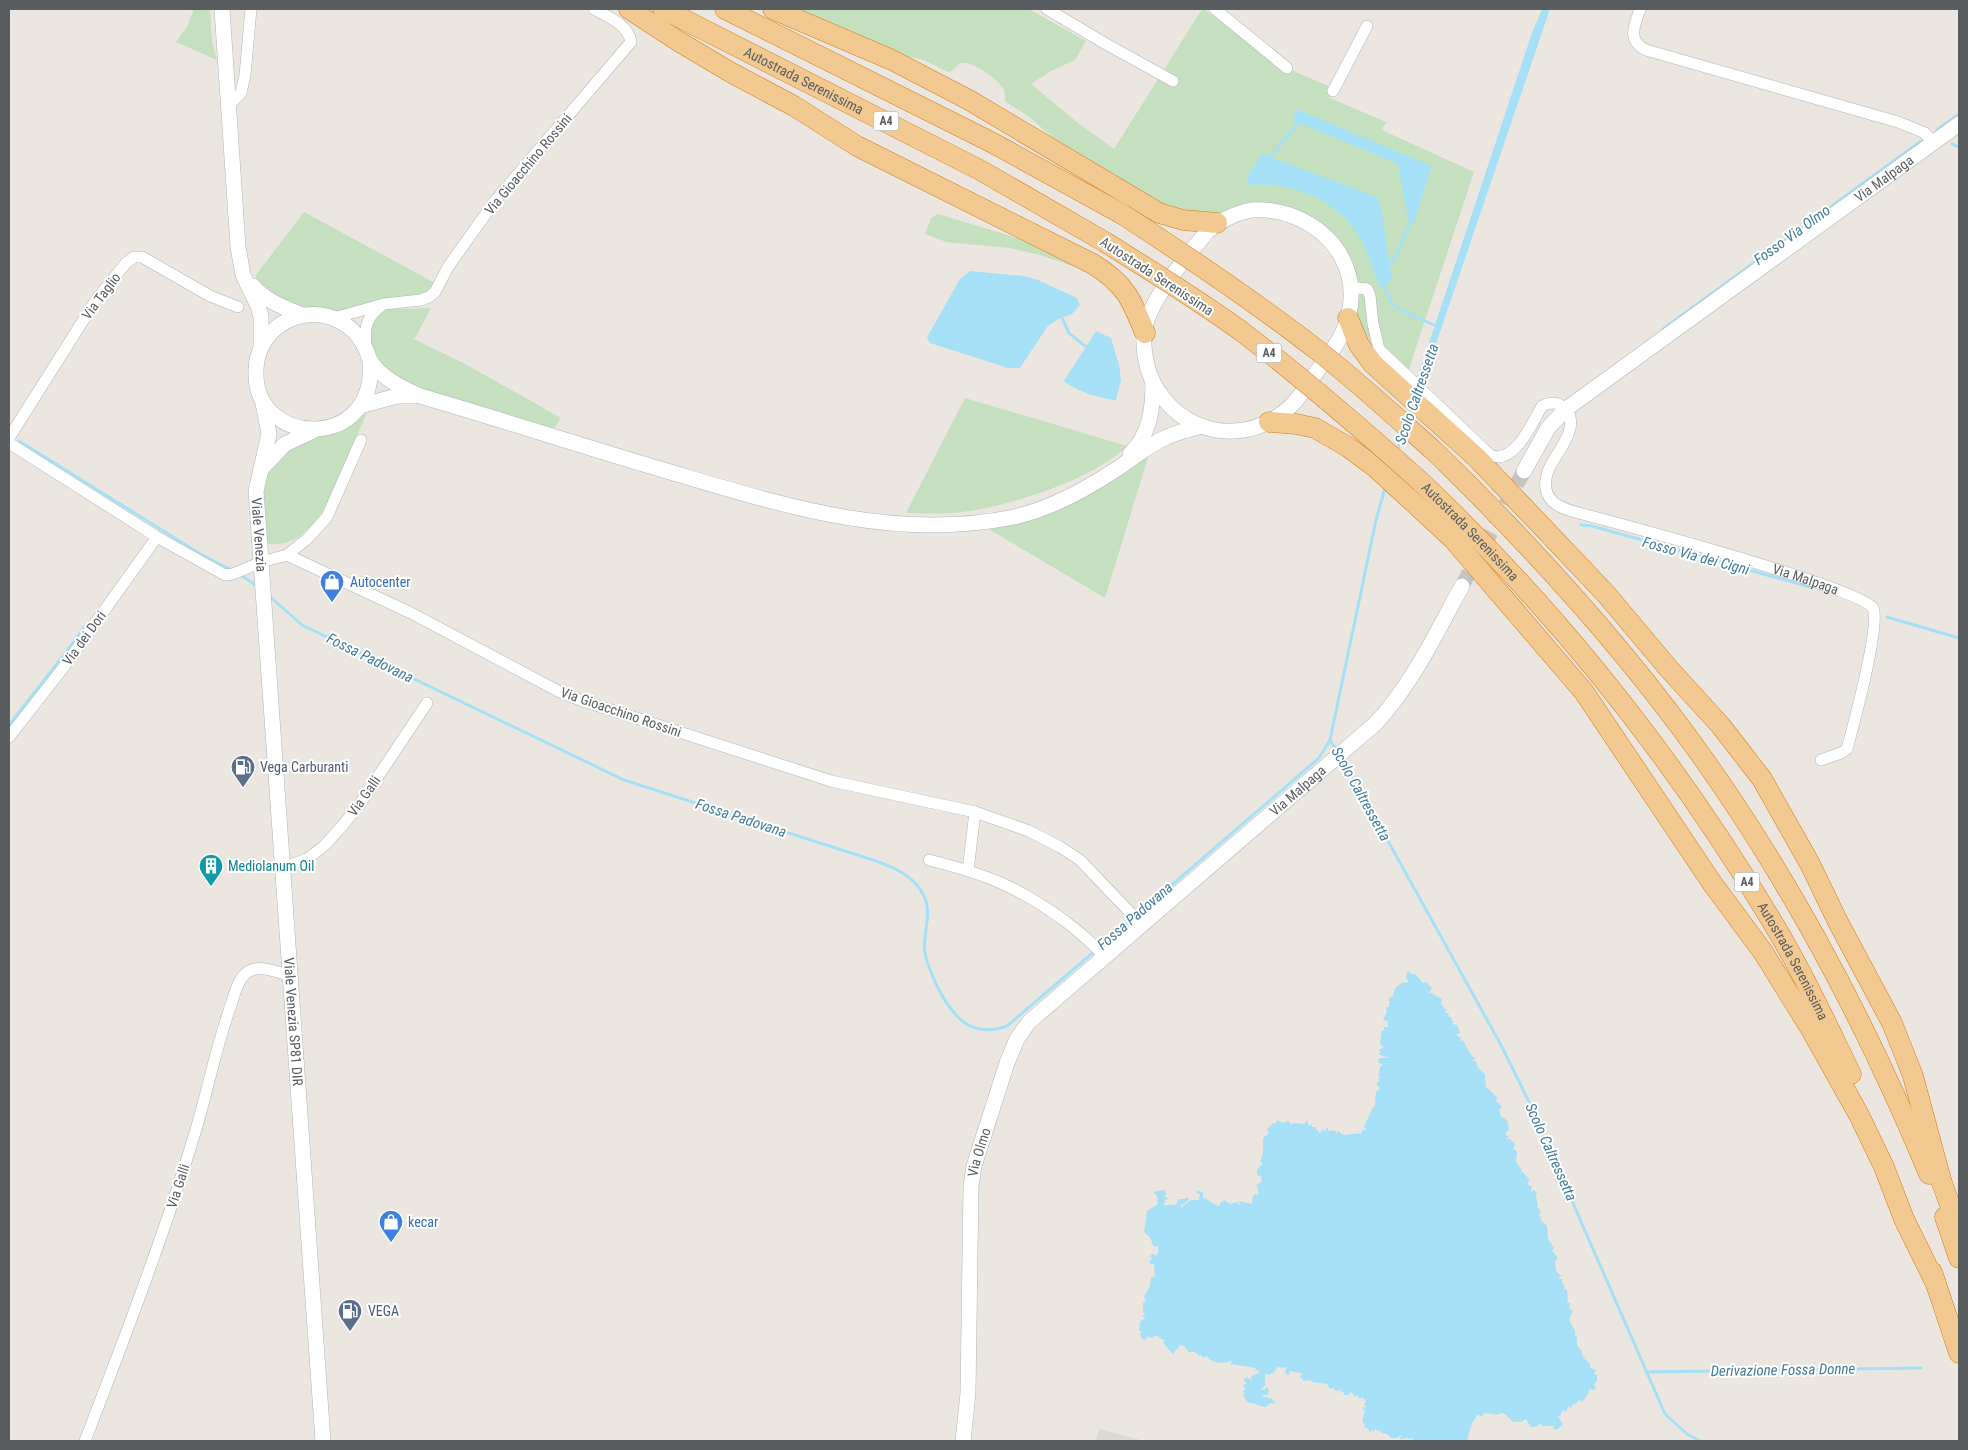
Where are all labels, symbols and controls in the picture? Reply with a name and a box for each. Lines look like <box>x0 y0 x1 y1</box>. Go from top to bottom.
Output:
street label: Autostrada Serenissima <box>742 44 866 118</box>
street label: Via Gioacchino Rossini <box>481 110 575 218</box>
road number: A4 <box>874 112 898 130</box>
street label: Via Malpaga <box>1851 152 1916 205</box>
water label: Fosso Via Olmo <box>1750 201 1834 269</box>
street label: Autostrada Serenissima <box>1097 233 1217 319</box>
street label: Via Taglio <box>78 270 124 322</box>
water label: Scolo Caltressetta <box>1391 341 1443 447</box>
road number: A4 <box>1256 343 1282 362</box>
street label: Autostrada Serenissima <box>1418 479 1522 584</box>
street label: Viale Venezia <box>248 497 270 572</box>
water label: Fosso Via dei Cigni <box>1641 533 1752 579</box>
street label: Via Malpaga <box>1771 561 1841 598</box>
shop icon: Autocenter <box>319 569 345 603</box>
place label: Autocenter <box>350 574 411 590</box>
street label: Via dei Dori <box>59 608 109 668</box>
water label: Fossa Padovana <box>324 629 416 687</box>
street label: Via Gioacchino Rossini <box>559 684 683 740</box>
water label: Scolo Caltressetta <box>1328 744 1394 844</box>
fuel station icon: Vega Carburanti <box>230 754 256 788</box>
place label: Vega Carburanti <box>260 759 348 775</box>
street label: Via Malpaga <box>1266 762 1329 819</box>
street label: Via Galli <box>344 773 384 819</box>
water label: Fossa Padovana <box>693 795 789 841</box>
building icon: Mediolanum Oil <box>198 853 224 887</box>
place label: Mediolanum Oil <box>228 858 314 874</box>
road number: A4 <box>1734 872 1760 892</box>
water label: Fossa Padovana <box>1094 878 1176 954</box>
street label: Autostrada Serenissima <box>1754 899 1831 1023</box>
street label: Viale Venezia SP81 DIR <box>281 957 306 1087</box>
water label: Scolo Caltressetta <box>1521 1100 1581 1204</box>
street label: Via Olmo <box>965 1126 994 1178</box>
street label: Via Galli <box>163 1162 193 1210</box>
shop icon: kecar <box>378 1209 404 1243</box>
place label: kecar <box>408 1214 438 1230</box>
fuel station icon: VEGA <box>337 1298 363 1332</box>
place label: VEGA <box>368 1303 399 1319</box>
water label: Derivazione Fossa Donne <box>1711 1360 1856 1380</box>

